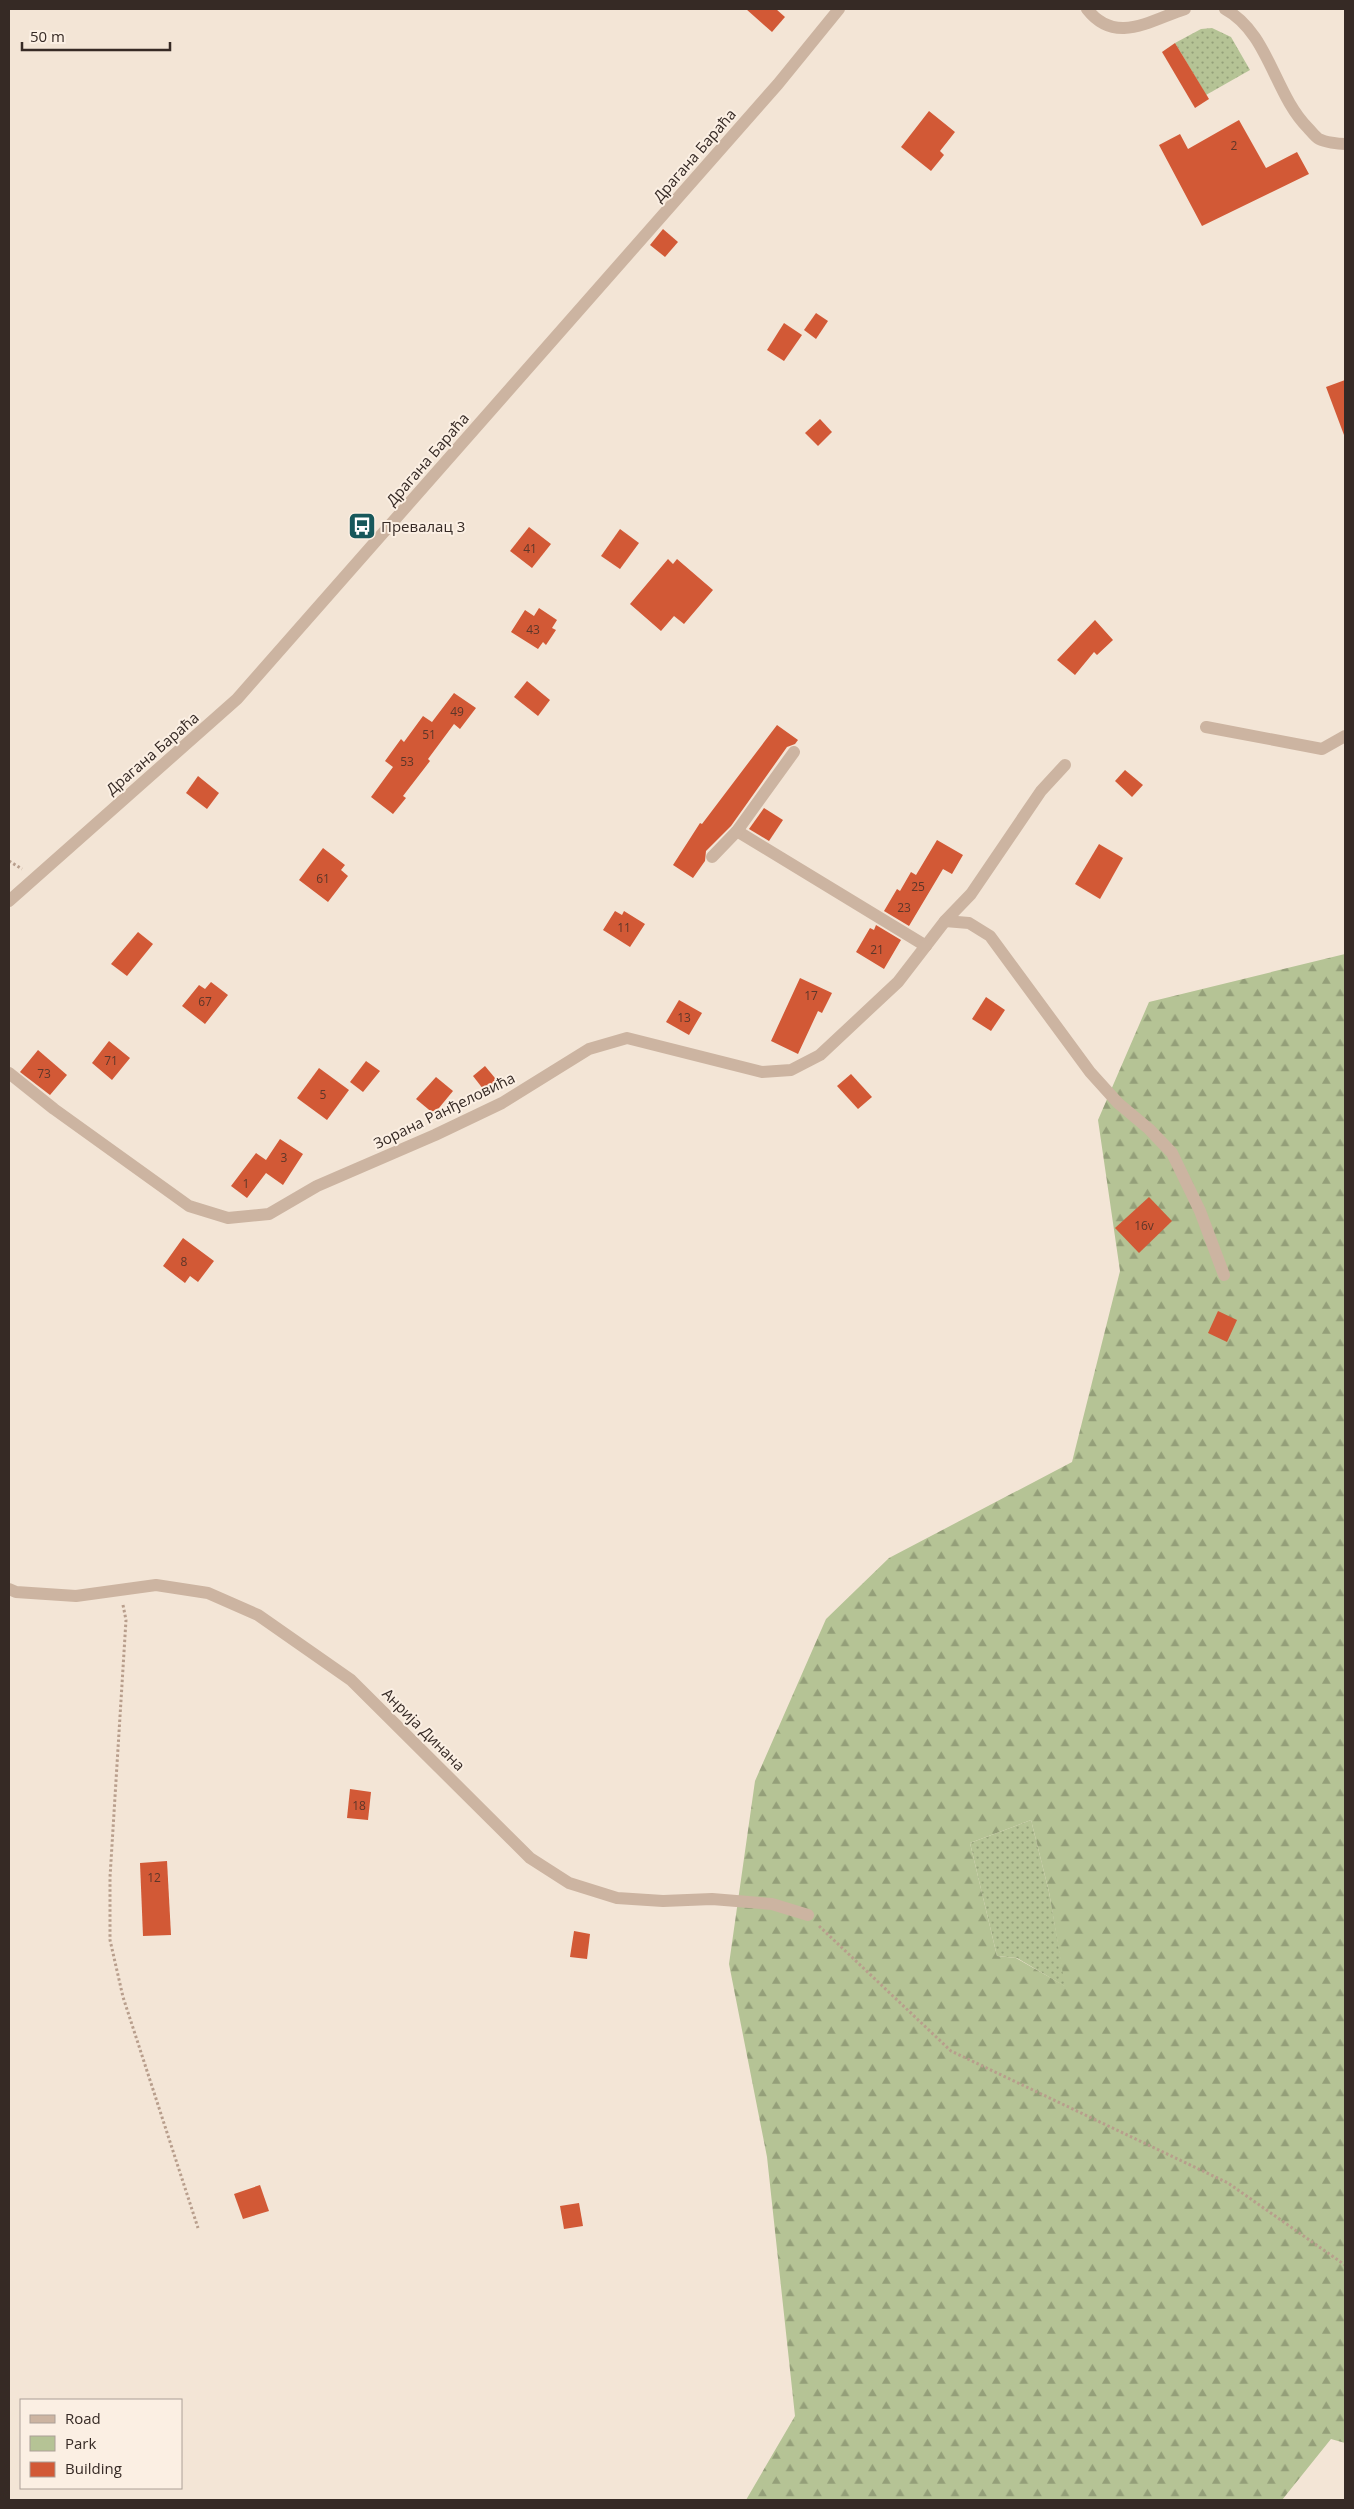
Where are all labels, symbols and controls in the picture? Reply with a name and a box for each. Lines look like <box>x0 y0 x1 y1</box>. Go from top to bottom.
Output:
scale bar <box>22 20 170 52</box>
text: 50 m <box>30 26 65 46</box>
street label: Драгана Бараћа <box>648 104 740 206</box>
house number: 2 <box>1231 137 1238 154</box>
street label: Драгана Бараћа <box>381 408 473 510</box>
bus stop icon: Превалац 3 <box>347 511 377 541</box>
place label: Превалац 3 <box>381 516 465 536</box>
house number: 41 <box>523 540 537 557</box>
house number: 43 <box>526 621 540 638</box>
house number: 49 <box>450 703 464 720</box>
street label: Драгана Бараћа <box>101 707 203 799</box>
house number: 51 <box>422 726 436 743</box>
house number: 53 <box>400 753 414 770</box>
house number: 61 <box>316 870 330 887</box>
house number: 25 <box>911 878 925 895</box>
house number: 23 <box>897 899 911 916</box>
house number: 11 <box>617 919 631 936</box>
house number: 21 <box>870 941 884 958</box>
house number: 17 <box>804 987 818 1004</box>
house number: 67 <box>198 993 212 1010</box>
house number: 13 <box>677 1009 691 1026</box>
house number: 71 <box>104 1052 118 1069</box>
house number: 73 <box>37 1065 51 1082</box>
street label: Зорана Ранђеловића <box>370 1067 518 1153</box>
house number: 5 <box>320 1086 327 1103</box>
house number: 3 <box>281 1149 288 1166</box>
house number: 1 <box>243 1175 249 1192</box>
house number: 16v <box>1134 1217 1154 1234</box>
house number: 8 <box>181 1253 188 1270</box>
street label: Анрија Динана <box>378 1683 470 1775</box>
house number: 18 <box>352 1797 366 1814</box>
house number: 12 <box>147 1869 161 1886</box>
legend <box>20 2399 182 2489</box>
text: Road <box>65 2408 101 2428</box>
text: Park <box>65 2433 96 2453</box>
text: Building <box>65 2458 122 2478</box>

